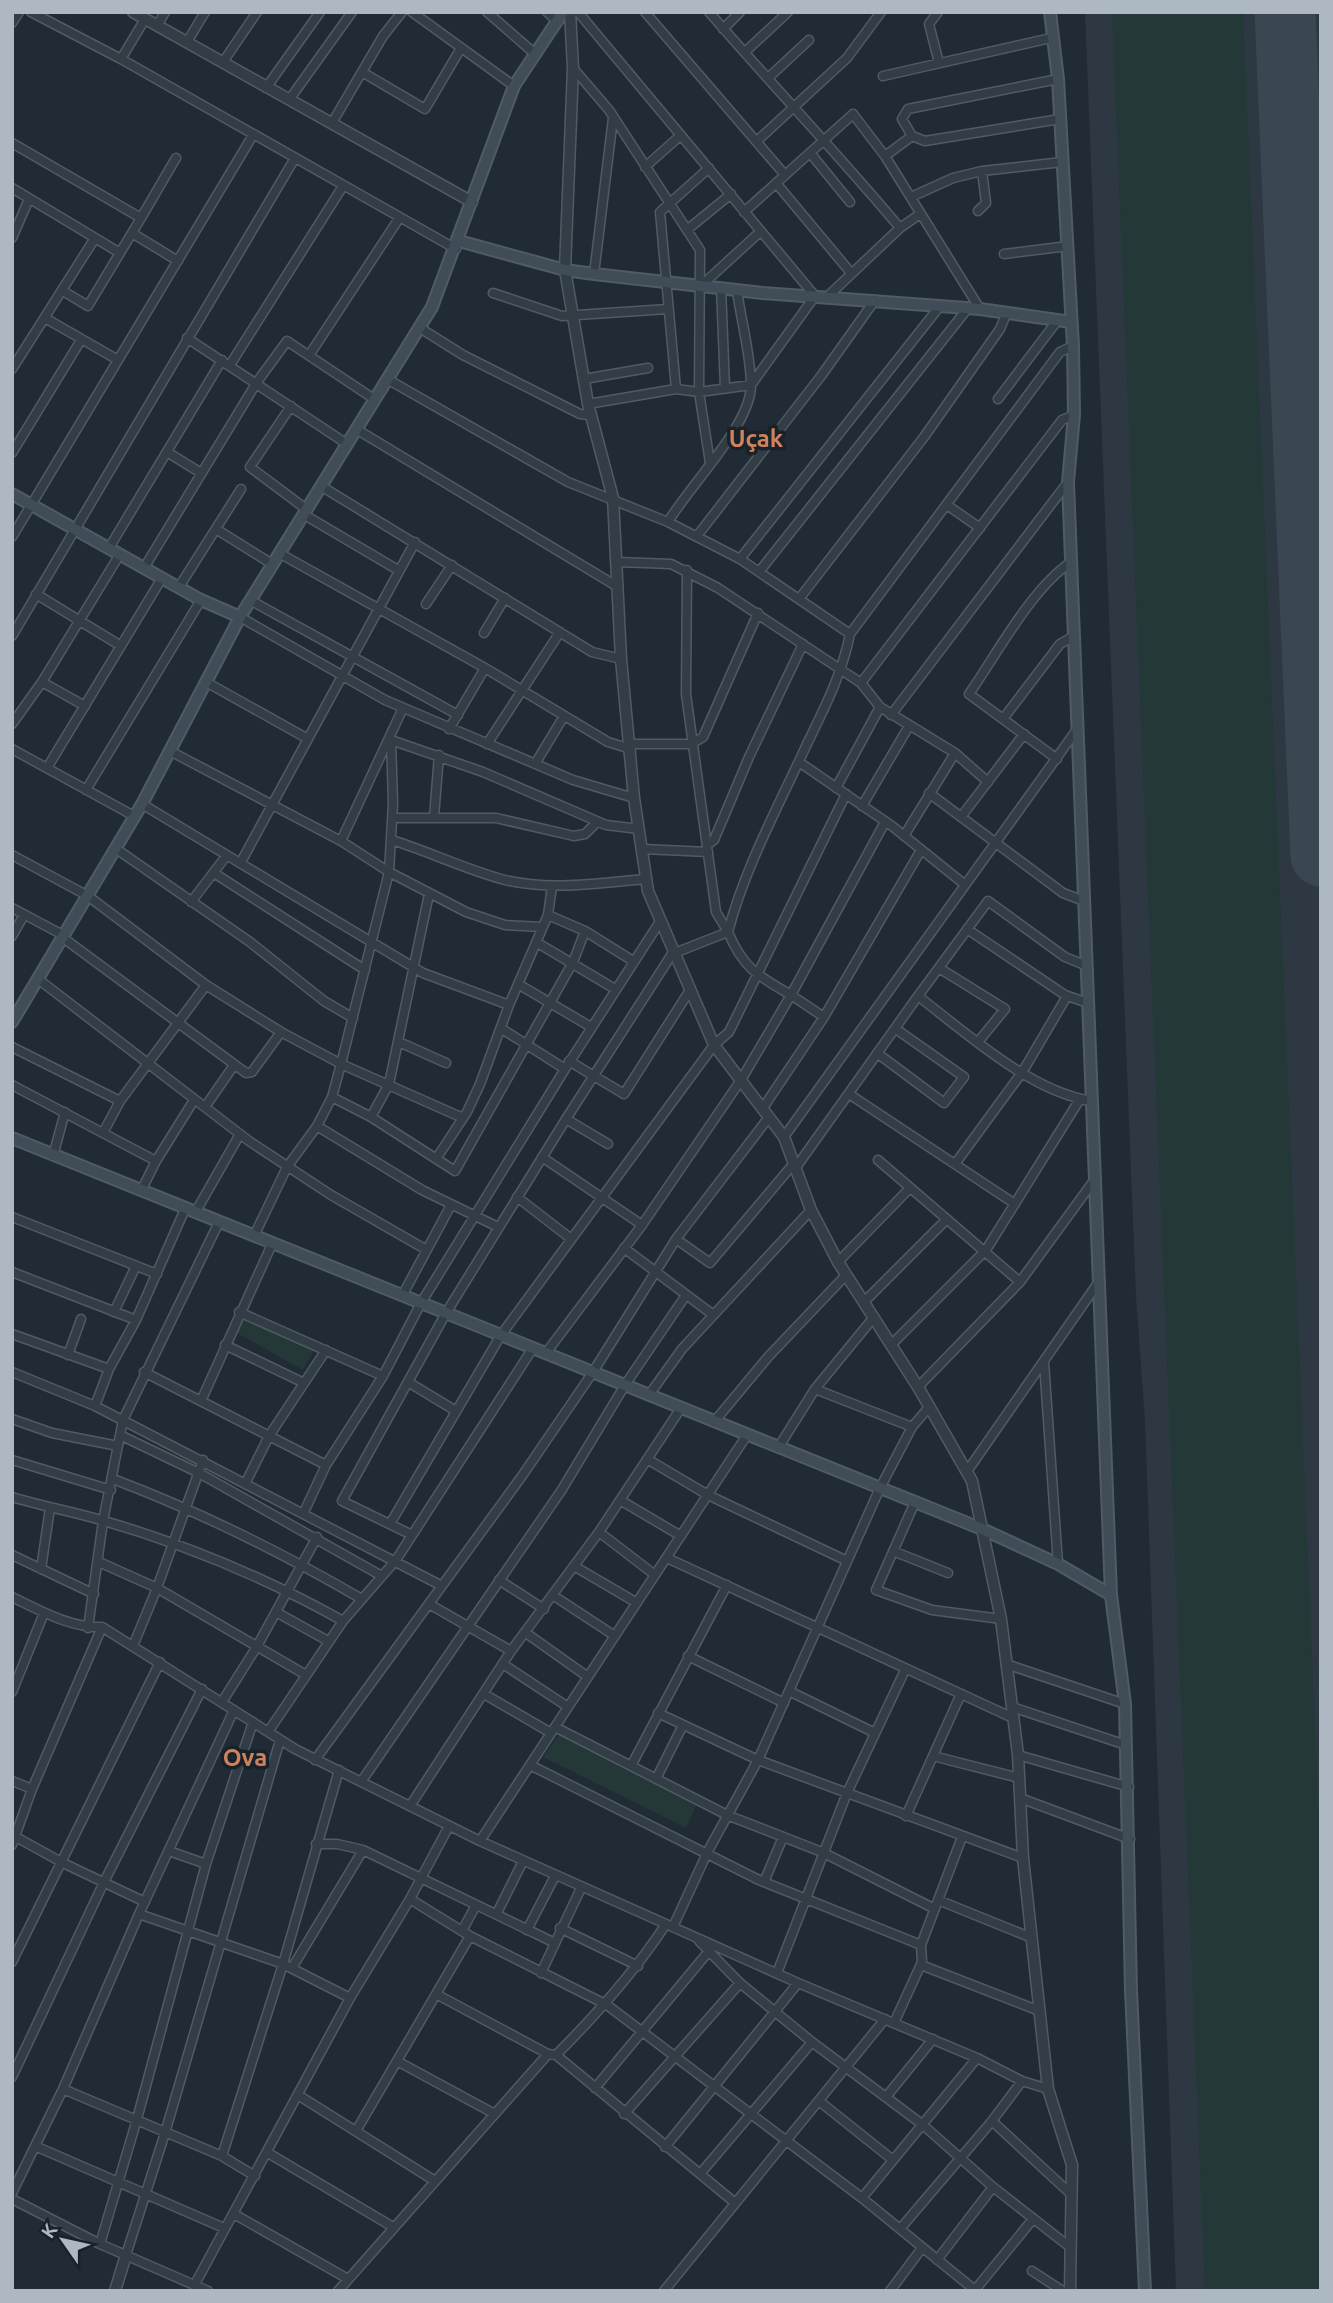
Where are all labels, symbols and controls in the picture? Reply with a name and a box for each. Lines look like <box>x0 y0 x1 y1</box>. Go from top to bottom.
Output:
district label: Uçak <box>729 425 784 452</box>
district label: Ova <box>223 1744 267 1771</box>
north arrow <box>28 2205 98 2275</box>
text: K <box>36 2219 62 2242</box>

